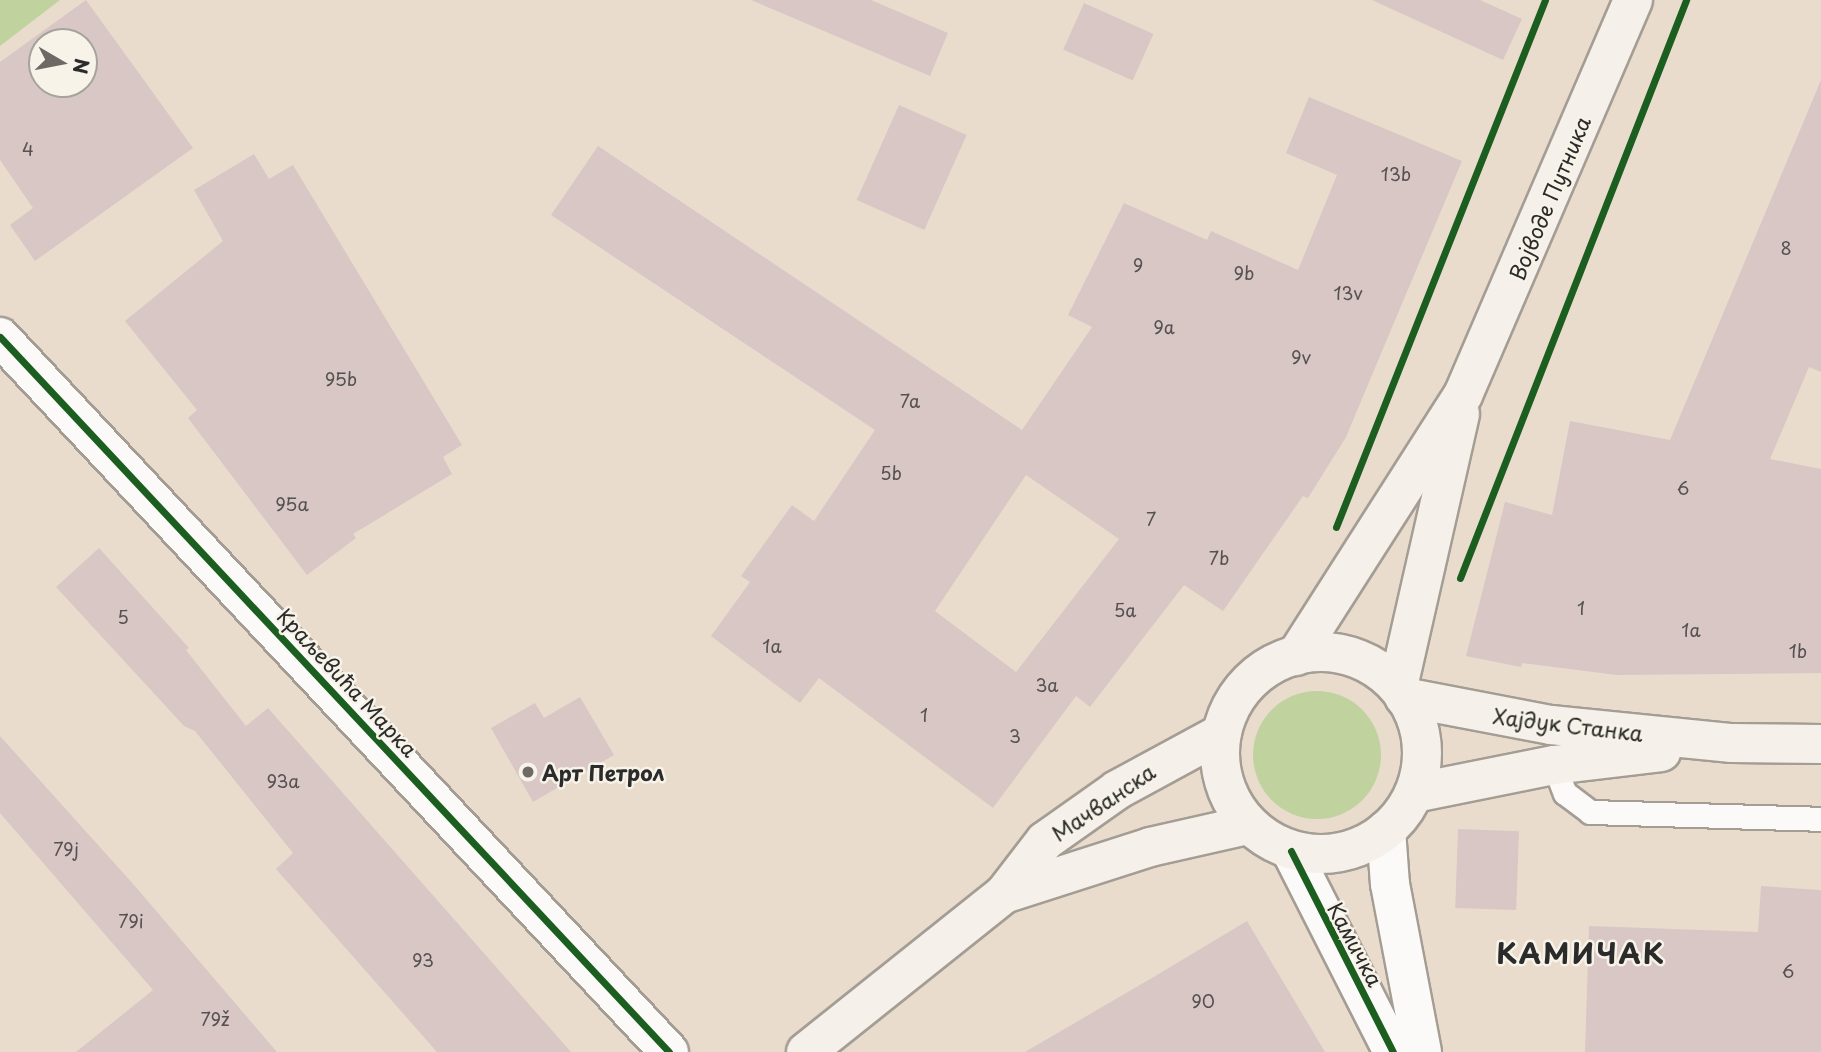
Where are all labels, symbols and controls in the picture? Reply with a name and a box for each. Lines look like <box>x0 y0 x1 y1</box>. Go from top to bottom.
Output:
north arrow <box>28 28 98 98</box>
text: N <box>67 56 97 76</box>
street label: Војводе Путника <box>1503 112 1595 284</box>
house number: 4 <box>22 138 34 160</box>
house number: 13b <box>1381 163 1411 185</box>
house number: 8 <box>1780 237 1792 259</box>
house number: 9 <box>1133 254 1143 276</box>
house number: 9b <box>1234 262 1254 284</box>
house number: 13v <box>1333 282 1363 304</box>
house number: 9a <box>1153 316 1175 338</box>
house number: 9v <box>1291 346 1311 368</box>
house number: 95b <box>325 368 357 390</box>
house number: 7a <box>900 390 920 412</box>
house number: 5b <box>880 462 902 484</box>
house number: 6 <box>1677 477 1689 499</box>
house number: 95a <box>275 493 309 515</box>
house number: 7 <box>1146 508 1156 530</box>
house number: 7b <box>1209 547 1229 569</box>
house number: 1 <box>1577 597 1585 619</box>
house number: 5a <box>1114 599 1136 621</box>
street label: Краљевића Марка <box>273 602 423 762</box>
house number: 5 <box>117 606 129 628</box>
house number: 1a <box>1681 619 1701 641</box>
house number: 1a <box>762 635 782 657</box>
house number: 1b <box>1789 640 1807 662</box>
house number: 3a <box>1035 674 1059 696</box>
street label: Хајдук Станка <box>1491 702 1645 746</box>
house number: 1 <box>920 704 928 726</box>
house number: 3 <box>1009 725 1021 747</box>
street label: Мачванска <box>1047 758 1159 846</box>
place label: Арт Петрол <box>542 759 665 785</box>
marker: Арт Петрол <box>520 764 536 780</box>
house number: 93a <box>266 770 300 792</box>
house number: 79j <box>53 838 79 860</box>
street label: Камичка <box>1323 898 1389 990</box>
house number: 79i <box>118 910 144 932</box>
district label: КАМИЧАК <box>1499 936 1663 970</box>
house number: 93 <box>412 949 434 971</box>
house number: 6 <box>1782 960 1794 982</box>
house number: 90 <box>1191 990 1215 1012</box>
house number: 79ž <box>201 1008 229 1030</box>

